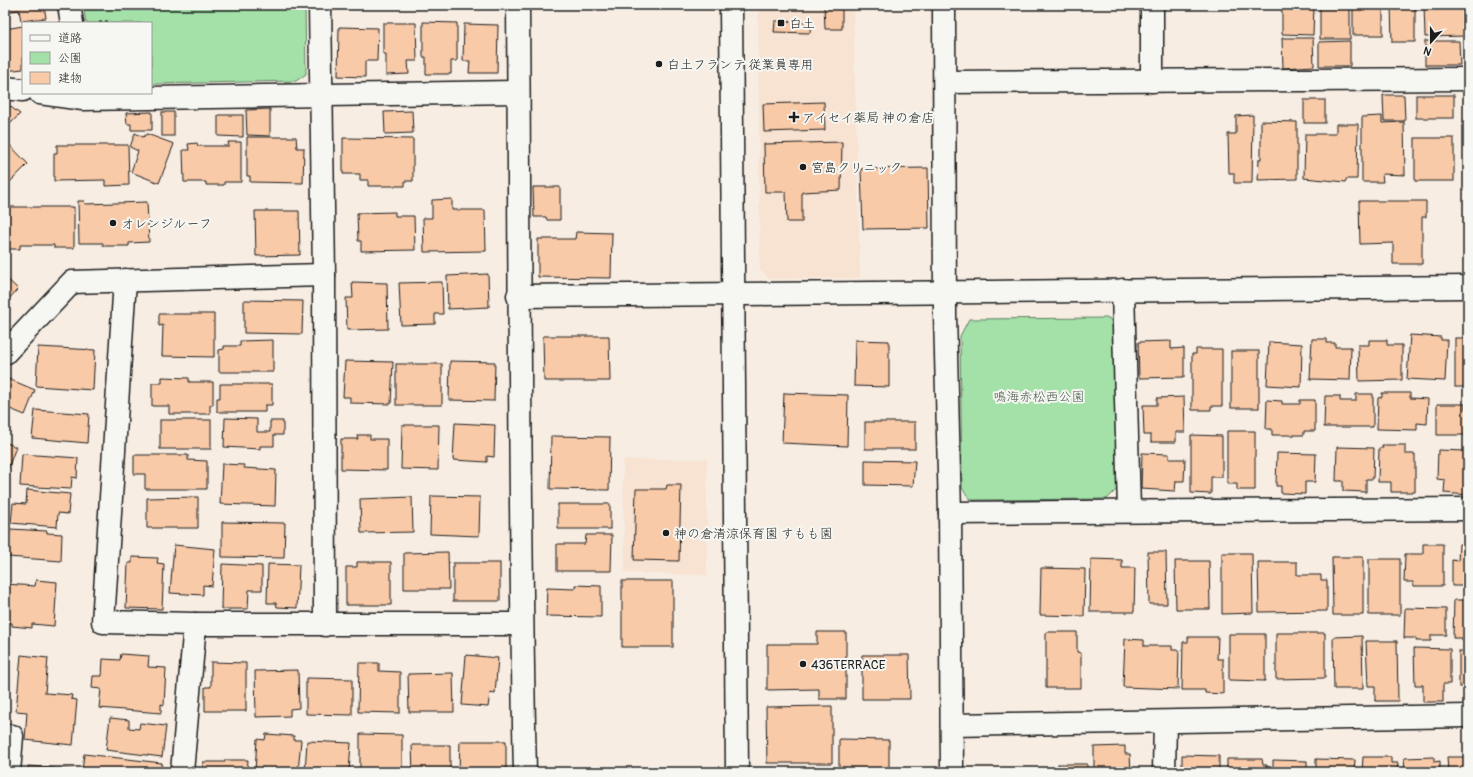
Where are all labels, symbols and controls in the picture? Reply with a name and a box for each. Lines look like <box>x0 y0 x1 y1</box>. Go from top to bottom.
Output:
place label: 白土 <box>789 16 815 32</box>
marker: 白土 <box>776 18 786 28</box>
legend <box>22 22 152 94</box>
north arrow <box>1411 22 1451 62</box>
text: 道路 <box>58 31 82 46</box>
text: N <box>1421 43 1433 58</box>
text: 公園 <box>58 51 82 66</box>
place label: 白土フランテ 従業員専用 <box>667 57 814 73</box>
marker: 白土フランテ 従業員専用 <box>654 59 664 69</box>
text: 建物 <box>58 71 82 86</box>
place label: アイセイ薬局 神の倉店 <box>802 110 934 126</box>
marker: アイセイ薬局 神の倉店 <box>789 112 799 122</box>
place label: 宮島クリニック <box>811 160 902 176</box>
marker: 宮島クリニック <box>798 162 808 172</box>
place label: オレンジルーフ <box>121 216 212 232</box>
marker: オレンジルーフ <box>108 218 118 228</box>
park label: 鳴海赤松西公園 <box>993 389 1085 405</box>
place label: 神の倉清涼保育園 すもも園 <box>674 526 833 542</box>
marker: 神の倉清涼保育園 すもも園 <box>661 528 671 538</box>
place label: 436TERRACE <box>811 657 886 673</box>
marker: 436TERRACE <box>798 659 808 669</box>

